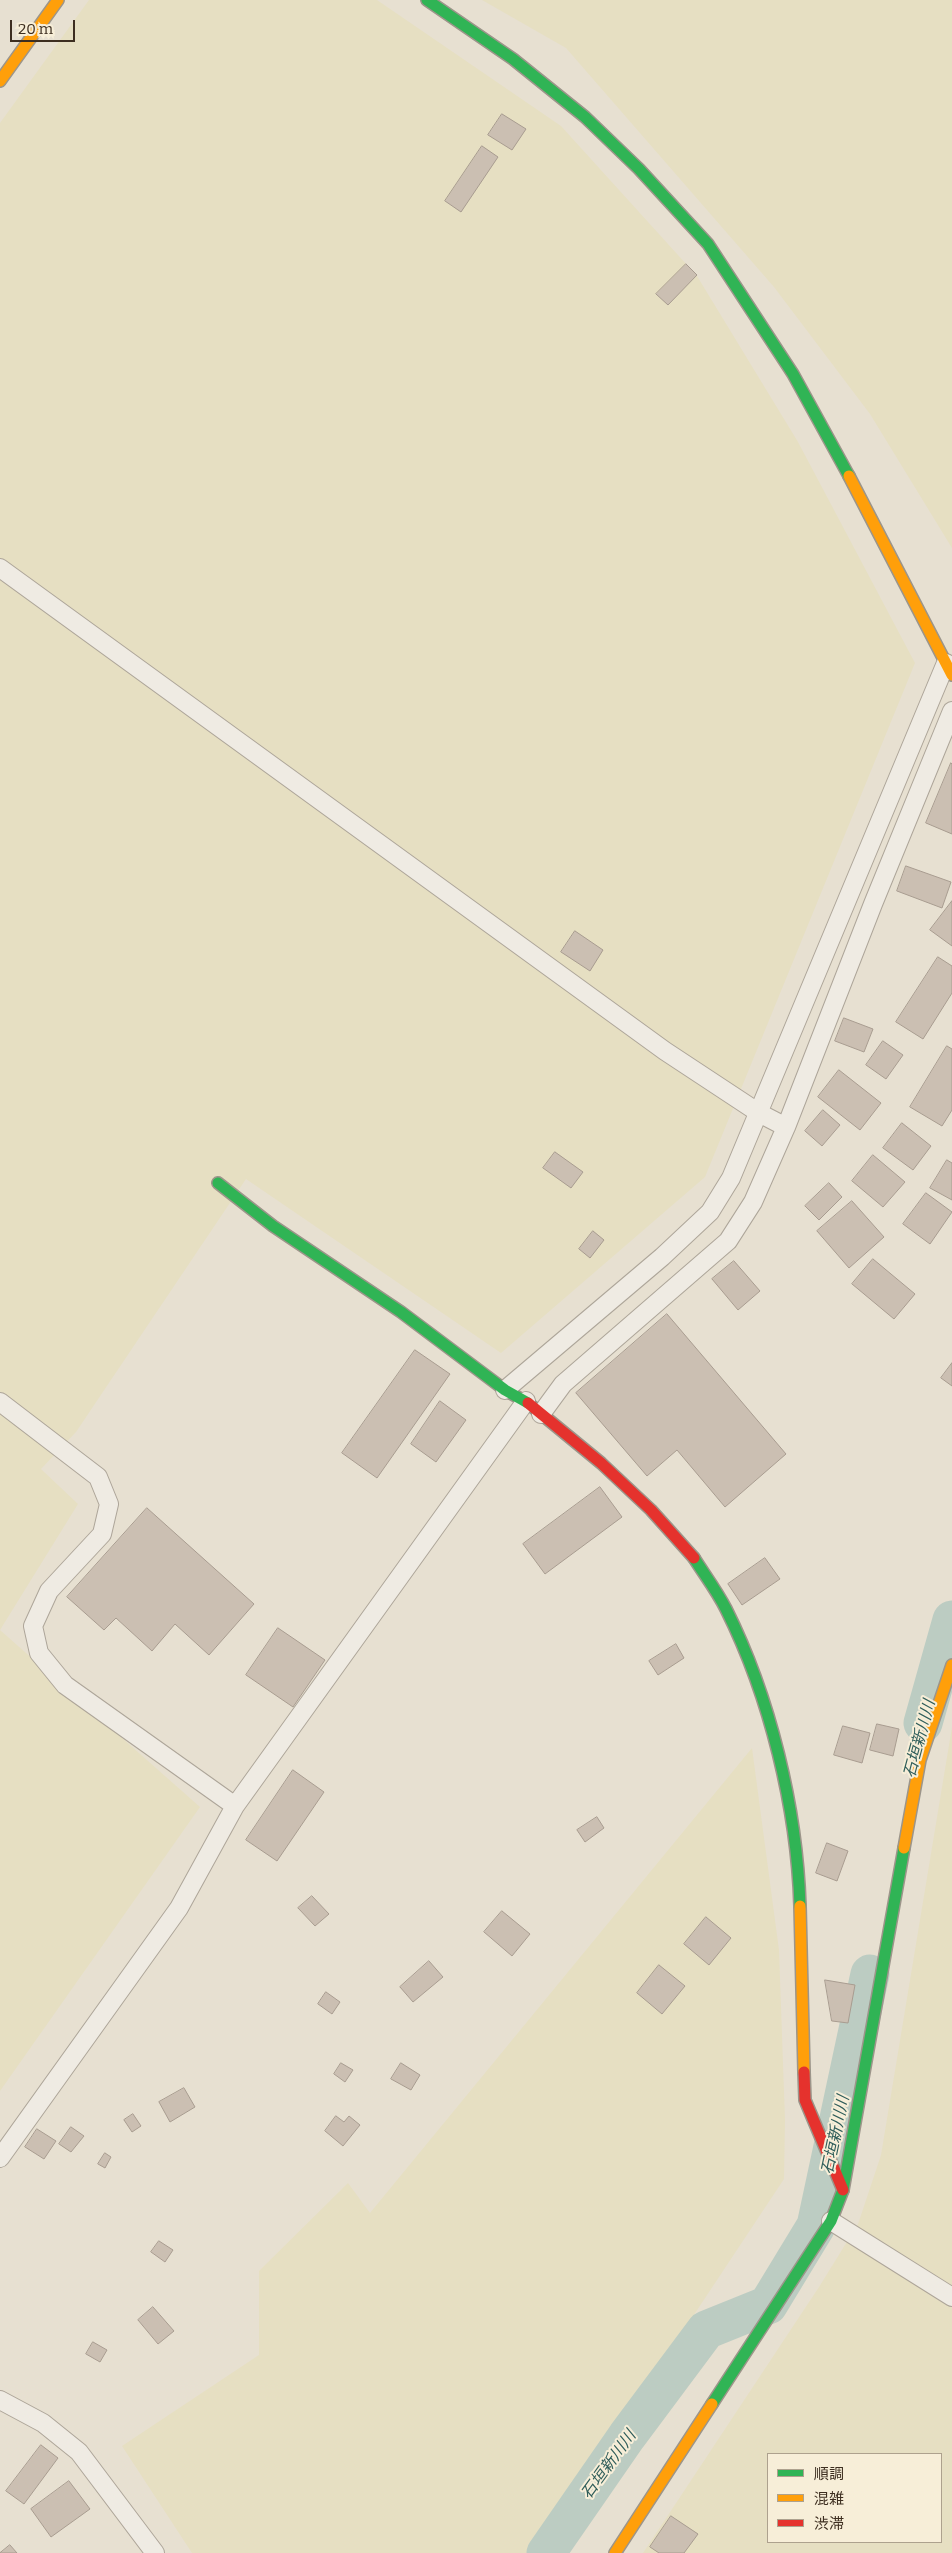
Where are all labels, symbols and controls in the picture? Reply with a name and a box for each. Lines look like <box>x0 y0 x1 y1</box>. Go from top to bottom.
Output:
scale bar <box>12 10 78 42</box>
text: 20 m <box>18 20 53 38</box>
water label: 石垣新川川 <box>900 1698 940 1780</box>
water label: 石垣新川川 <box>818 2094 854 2176</box>
water label: 石垣新川川 <box>578 2427 640 2503</box>
legend <box>767 2453 942 2543</box>
text: 順調 <box>814 2465 844 2483</box>
text: 混雑 <box>814 2490 844 2508</box>
text: 渋滞 <box>814 2515 844 2533</box>

